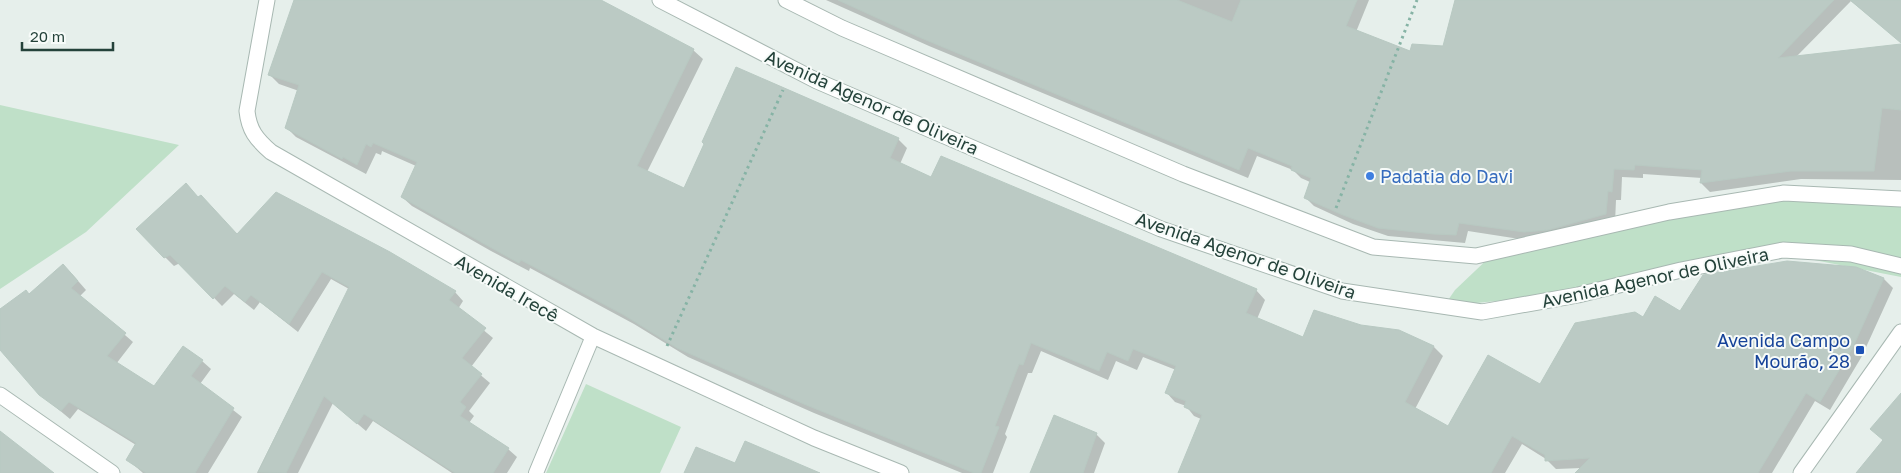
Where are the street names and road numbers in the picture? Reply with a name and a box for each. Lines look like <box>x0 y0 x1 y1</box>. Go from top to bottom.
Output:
street label: Avenida Agenor de Oliveira <box>762 45 982 159</box>
street label: Avenida Agenor de Oliveira <box>1133 207 1359 303</box>
street label: Avenida Agenor de Oliveira <box>1540 242 1770 312</box>
street label: Avenida Irecê <box>451 249 563 327</box>

